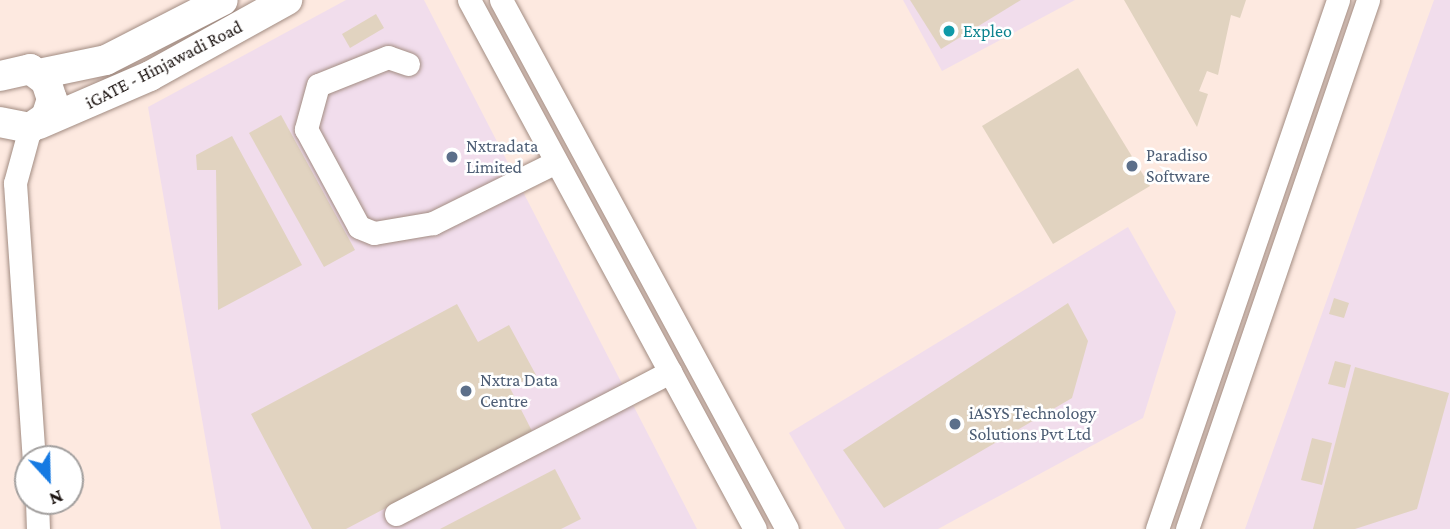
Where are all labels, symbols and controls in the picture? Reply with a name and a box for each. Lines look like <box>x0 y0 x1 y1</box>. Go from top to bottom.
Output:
street label: iGATE - Hinjawadi Road <box>82 16 246 114</box>
place label: Expleo <box>963 20 1012 42</box>
marker: Expleo <box>941 23 957 39</box>
place label: Nxtradata Limited <box>466 136 538 178</box>
place label: Paradiso Software <box>1146 145 1210 188</box>
marker: Nxtradata Limited <box>444 149 460 165</box>
marker: Paradiso Software <box>1124 158 1140 174</box>
place label: Nxtra Data Centre <box>480 370 558 412</box>
marker: Nxtra Data Centre <box>458 383 474 399</box>
place label: iASYS Technology Solutions Pvt Ltd <box>969 403 1096 446</box>
marker: iASYS Technology Solutions Pvt Ltd <box>947 416 963 432</box>
north arrow <box>14 445 84 515</box>
text: N <box>46 486 66 510</box>

